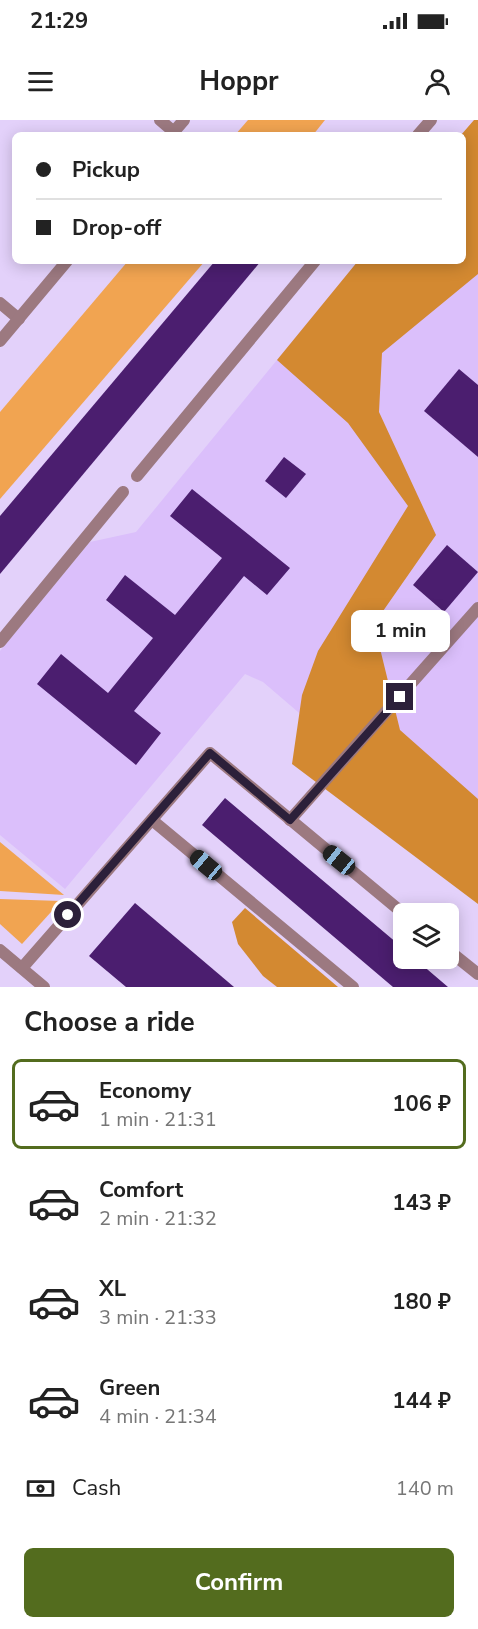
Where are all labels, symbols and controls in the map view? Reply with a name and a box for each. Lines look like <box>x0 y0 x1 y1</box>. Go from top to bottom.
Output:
text: 21:29 <box>30 6 88 36</box>
text: Hoppr <box>199 63 279 100</box>
icon: menu <box>24 65 57 98</box>
icon: person <box>421 65 454 98</box>
text: Pickup <box>72 155 140 185</box>
text: Drop-off <box>72 213 161 243</box>
callout: 1 min <box>350 610 450 652</box>
text: 1 min <box>375 617 426 644</box>
route end <box>386 683 413 710</box>
car <box>319 842 359 878</box>
car <box>186 847 226 883</box>
route start <box>54 901 81 928</box>
map controls <box>393 903 459 969</box>
button: layers <box>393 903 459 969</box>
text: Choose a ride <box>24 1004 195 1041</box>
text: Economy <box>99 1076 191 1106</box>
icon: car <box>27 1077 81 1131</box>
text: 106 ₽ <box>392 1089 451 1119</box>
text: 1 min · 21:31 <box>99 1106 217 1133</box>
text: Comfort <box>99 1175 183 1205</box>
icon: car <box>27 1176 81 1230</box>
text: 143 ₽ <box>392 1188 451 1218</box>
text: 2 min · 21:32 <box>99 1205 217 1232</box>
text: XL <box>99 1274 126 1304</box>
icon: car <box>27 1275 81 1329</box>
text: 180 ₽ <box>392 1287 451 1317</box>
text: 3 min · 21:33 <box>99 1304 217 1331</box>
text: Green <box>99 1373 160 1403</box>
icon: car <box>27 1374 81 1428</box>
text: 144 ₽ <box>392 1386 451 1416</box>
text: 4 min · 21:34 <box>99 1403 217 1430</box>
icon: cash <box>24 1472 57 1505</box>
text: Cash <box>72 1473 121 1503</box>
text: 140 m <box>396 1475 454 1502</box>
button: Confirm <box>24 1548 454 1617</box>

